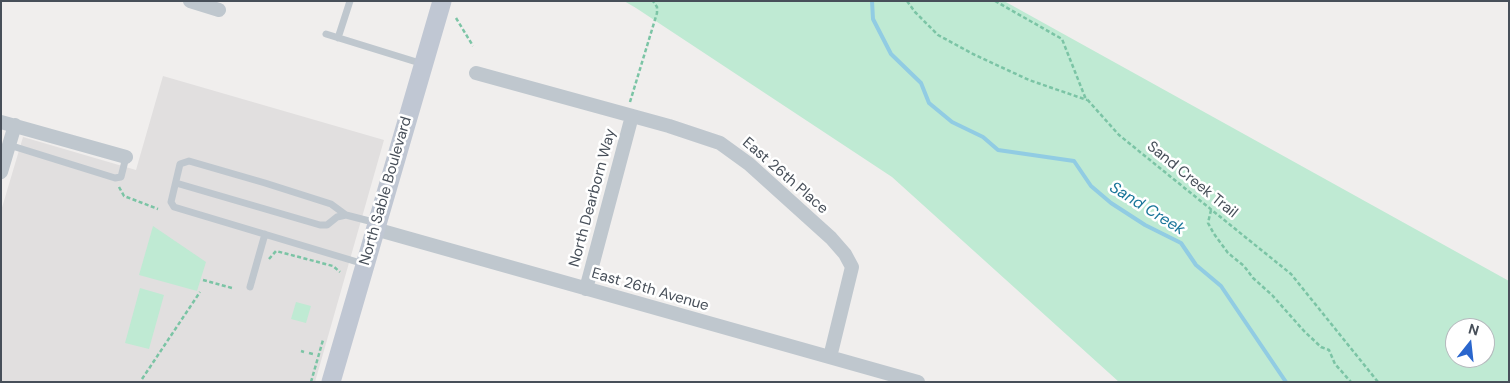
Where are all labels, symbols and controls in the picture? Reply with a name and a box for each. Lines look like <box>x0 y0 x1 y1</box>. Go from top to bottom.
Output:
street label: North Sable Boulevard <box>356 115 416 267</box>
street label: North Dearborn Way <box>566 127 620 269</box>
street label: East 26th Place <box>739 134 831 218</box>
street label: Sand Creek Trail <box>1143 138 1241 222</box>
water label: Sand Creek <box>1106 178 1188 240</box>
street label: East 26th Avenue <box>589 265 711 315</box>
north arrow <box>1445 318 1495 368</box>
text: N <box>1466 319 1481 340</box>

